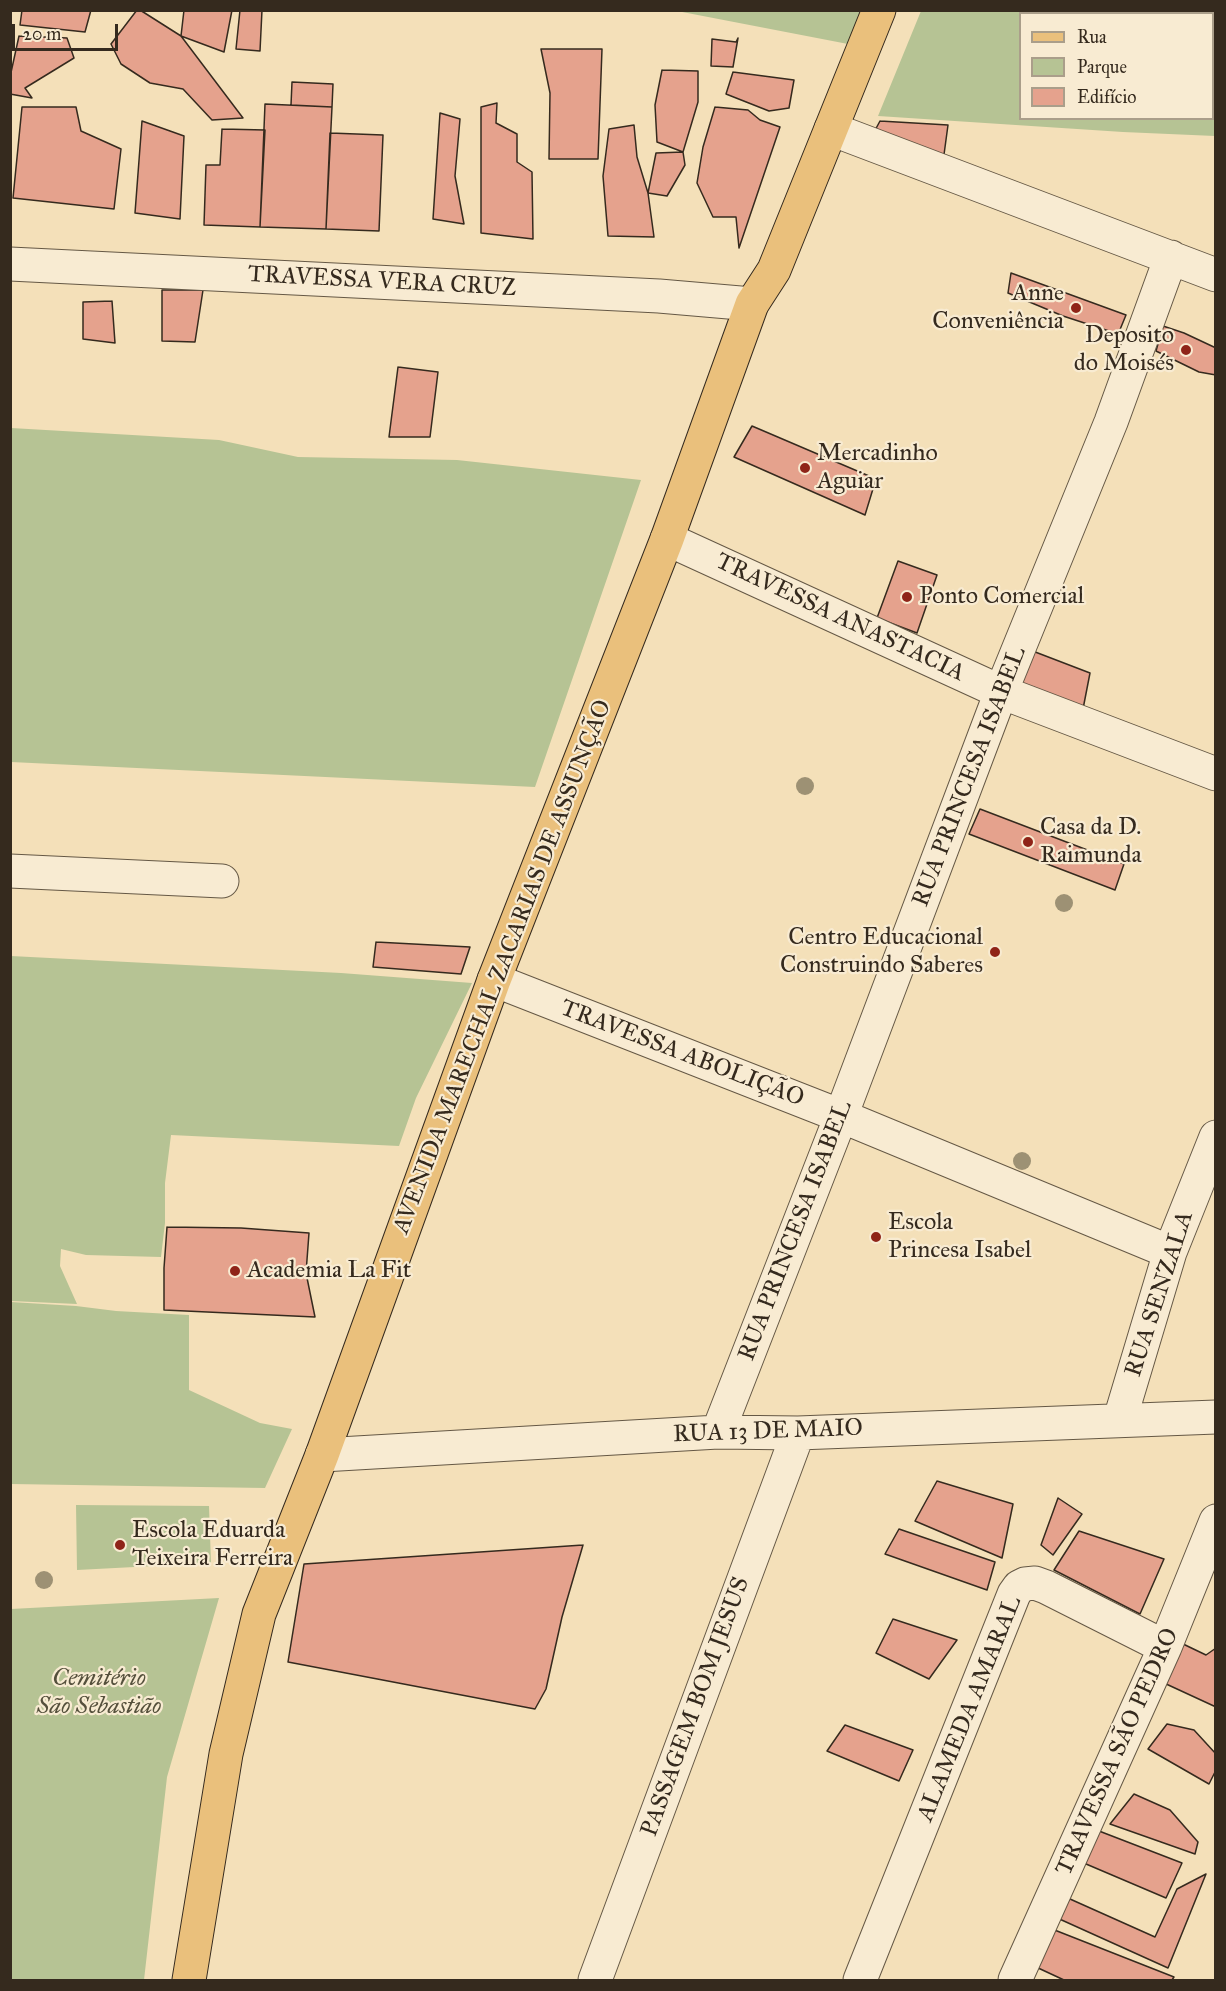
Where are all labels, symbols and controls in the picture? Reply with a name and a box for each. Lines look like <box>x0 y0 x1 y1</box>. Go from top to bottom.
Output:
scale bar <box>15 12 122 50</box>
legend <box>1019 12 1214 120</box>
text: 20 m <box>23 23 61 45</box>
text: Rua <box>1077 26 1107 48</box>
text: Parque <box>1077 56 1127 78</box>
text: Edifício <box>1077 86 1136 108</box>
street label: TRAVESSA VERA CRUZ <box>247 261 517 303</box>
place label: Anne Conveniência <box>932 280 1064 336</box>
marker: Anne Conveniência <box>1069 301 1083 315</box>
place label: Deposito do Moisés <box>1074 322 1174 378</box>
marker: Deposito do Moisés <box>1179 343 1193 357</box>
place label: Mercadinho Aguiar <box>817 440 938 496</box>
marker: Mercadinho Aguiar <box>798 461 812 475</box>
street label: TRAVESSA ANASTACIA <box>711 548 969 688</box>
place label: Ponto Comercial <box>919 583 1084 611</box>
marker: Ponto Comercial <box>900 590 914 604</box>
street label: RUA PRINCESA ISABEL <box>907 643 1033 911</box>
street label: AVENIDA MARECHAL ZACARIAS DE ASSUNÇÃO <box>388 696 618 1238</box>
place label: Casa da D. Raimunda <box>1040 814 1142 870</box>
marker: Casa da D. Raimunda <box>1021 835 1035 849</box>
place label: Centro Educacional Construindo Saberes <box>780 924 983 980</box>
marker: Centro Educacional Construindo Saberes <box>988 945 1002 959</box>
street label: TRAVESSA ABOLIÇÃO <box>556 994 808 1114</box>
street label: RUA PRINCESA ISABEL <box>733 1097 859 1365</box>
street label: RUA SENZALA <box>1120 1207 1200 1381</box>
place label: Escola Princesa Isabel <box>888 1209 1031 1265</box>
marker: Escola Princesa Isabel <box>869 1230 883 1244</box>
place label: Academia La Fit <box>247 1257 411 1285</box>
marker: Academia La Fit <box>228 1264 242 1278</box>
street label: RUA 13 DE MAIO <box>673 1414 863 1450</box>
place label: Escola Eduarda Teixeira Ferreira <box>132 1517 293 1573</box>
marker: Escola Eduarda Teixeira Ferreira <box>113 1538 127 1552</box>
street label: PASSAGEM BOM JESUS <box>636 1573 756 1841</box>
street label: ALAMEDA AMARAL <box>912 1592 1028 1826</box>
street label: TRAVESSA SÃO PEDRO <box>1050 1624 1186 1880</box>
park label: Cemitério São Sebastião <box>37 1665 161 1721</box>

